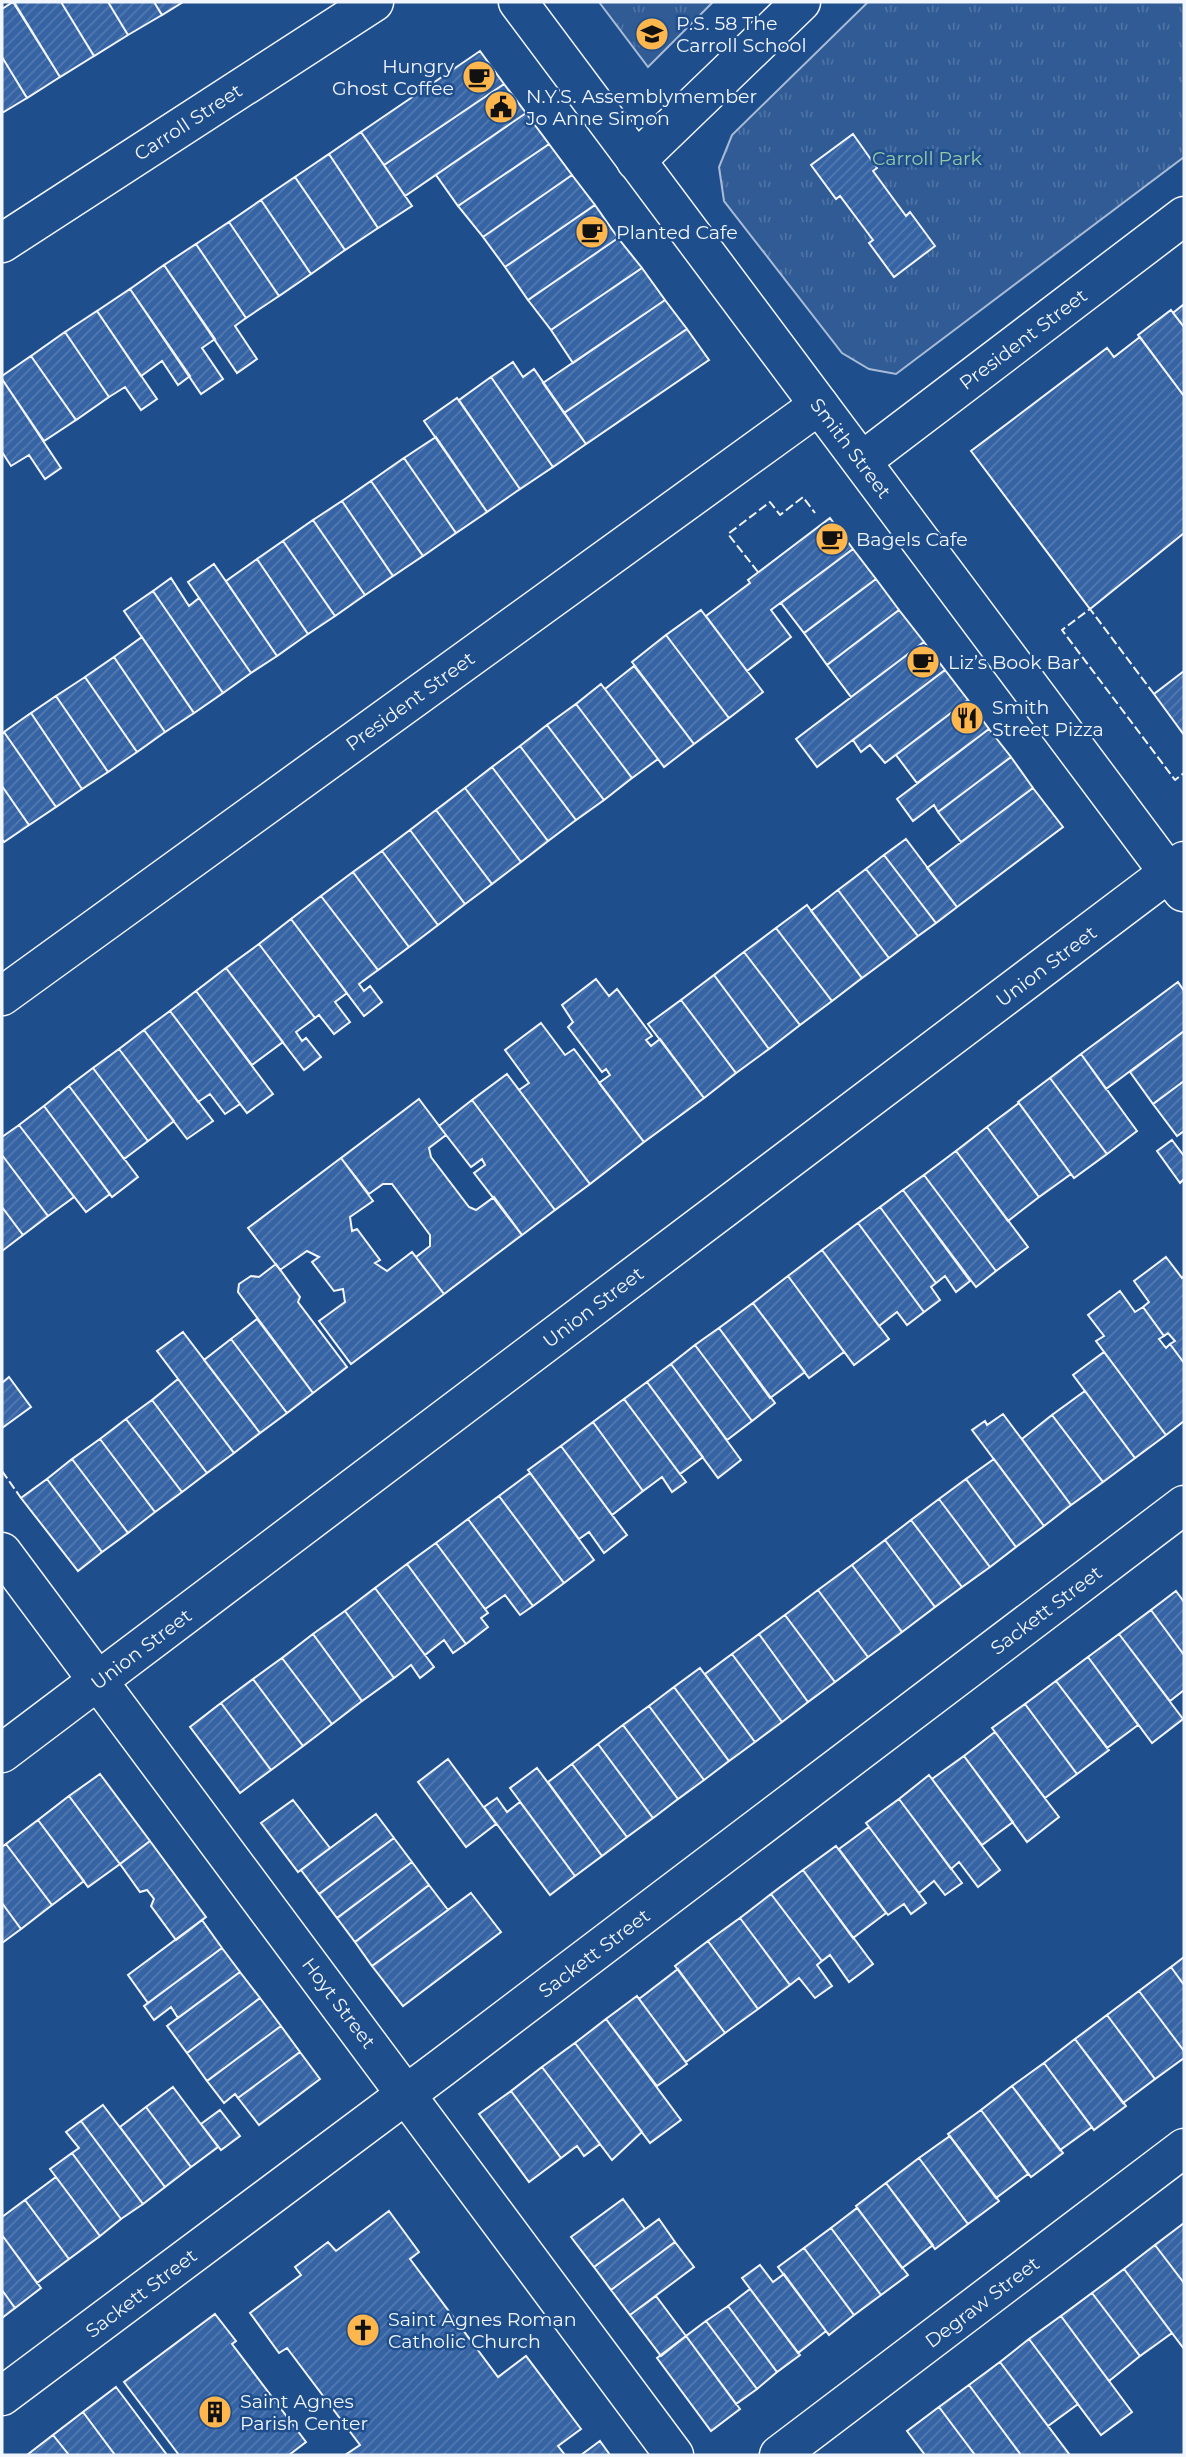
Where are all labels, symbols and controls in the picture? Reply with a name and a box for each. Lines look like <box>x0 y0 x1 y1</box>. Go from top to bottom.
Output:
place label: P.S. 58 The Carroll School <box>676 12 807 57</box>
school or university icon: P.S. 58 The Carroll School <box>633 15 671 53</box>
place label: Hungry Ghost Coffee <box>332 55 455 100</box>
cafe icon: Hungry Ghost Coffee <box>460 58 498 96</box>
street label: Carroll Street <box>130 79 247 166</box>
place label: N.Y.S. Assemblymember Jo Anne Simon <box>525 85 757 130</box>
public building icon: N.Y.S. Assemblymember Jo Anne Simon <box>482 88 520 126</box>
park label: Carroll Park <box>872 147 983 170</box>
cafe icon: Planted Cafe <box>573 213 611 251</box>
place label: Planted Cafe <box>616 221 738 244</box>
street label: President Street <box>955 284 1092 395</box>
street label: Smith Street <box>805 394 896 503</box>
cafe icon: Bagels Cafe <box>813 520 851 558</box>
place label: Bagels Cafe <box>856 528 968 551</box>
cafe icon: Liz’s Book Bar <box>904 643 942 681</box>
street label: President Street <box>341 647 479 756</box>
place label: Liz’s Book Bar <box>948 651 1080 674</box>
place label: Smith Street Pizza <box>992 696 1104 741</box>
restaurant icon: Smith Street Pizza <box>948 699 986 737</box>
street label: Union Street <box>991 921 1101 1012</box>
street label: Union Street <box>538 1262 648 1353</box>
street label: Sackett Street <box>986 1561 1107 1660</box>
street label: Union Street <box>86 1604 196 1695</box>
street label: Sackett Street <box>534 1904 655 2003</box>
street label: Hoyt Street <box>297 1953 380 2053</box>
street label: Sackett Street <box>81 2244 202 2343</box>
street label: Degraw Street <box>921 2252 1044 2353</box>
place label: Saint Agnes Roman Catholic Church <box>388 2308 577 2353</box>
church icon: Saint Agnes Roman Catholic Church <box>344 2311 382 2349</box>
place label: Saint Agnes Parish Center <box>240 2390 368 2435</box>
building icon: Saint Agnes Parish Center <box>196 2393 234 2431</box>

